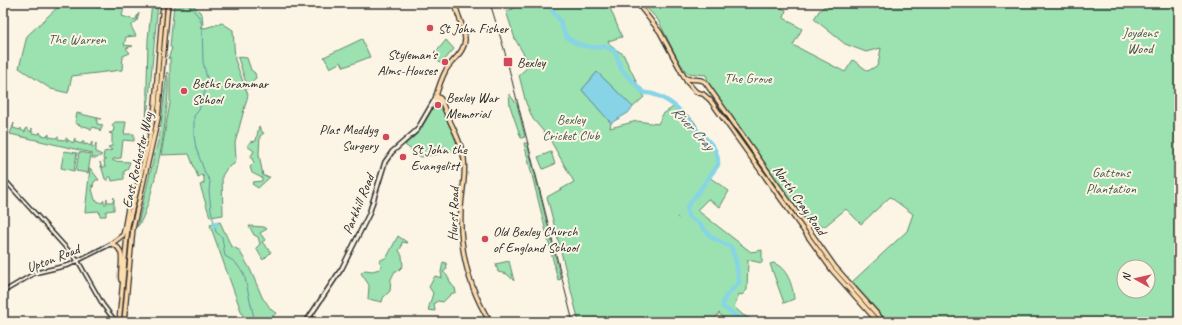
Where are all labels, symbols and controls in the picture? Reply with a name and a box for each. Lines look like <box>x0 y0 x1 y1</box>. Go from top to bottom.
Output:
place label: St John Fisher <box>438 20 509 37</box>
marker: St John Fisher <box>425 23 435 33</box>
park label: Joydens Wood <box>1122 24 1159 57</box>
park label: The Warren <box>48 31 107 48</box>
place label: Styleman's Alms-Houses <box>378 46 438 79</box>
place label: Bexley <box>517 54 547 71</box>
marker: Bexley <box>502 56 514 68</box>
marker: Styleman's Alms-Houses <box>440 57 450 67</box>
park label: The Grove <box>724 70 773 87</box>
place label: Beths Grammar School <box>192 75 270 108</box>
marker: Beths Grammar School <box>179 86 189 96</box>
place label: Bexley War Memorial <box>446 89 501 122</box>
marker: Bexley War Memorial <box>433 100 443 110</box>
water label: River Cray <box>667 102 720 157</box>
street label: East Rochester Way <box>118 109 157 210</box>
park label: Bexley Cricket Club <box>542 111 600 144</box>
place label: Plas Meddyg Surgery <box>319 121 379 154</box>
marker: Plas Meddyg Surgery <box>381 132 391 142</box>
place label: St John the Evangelist <box>411 141 468 174</box>
marker: St John the Evangelist <box>398 152 408 162</box>
street label: North Cray Road <box>769 162 831 241</box>
park label: Gattons Plantation <box>1086 164 1137 197</box>
street label: Parkhill Road <box>339 169 379 237</box>
street label: Hurst Road <box>444 184 463 241</box>
place label: Old Bexley Church of England School <box>493 223 580 256</box>
marker: Old Bexley Church of England School <box>480 234 490 244</box>
street label: Upton Road <box>24 240 84 276</box>
north arrow <box>1116 259 1156 299</box>
text: N <box>1119 271 1134 282</box>

